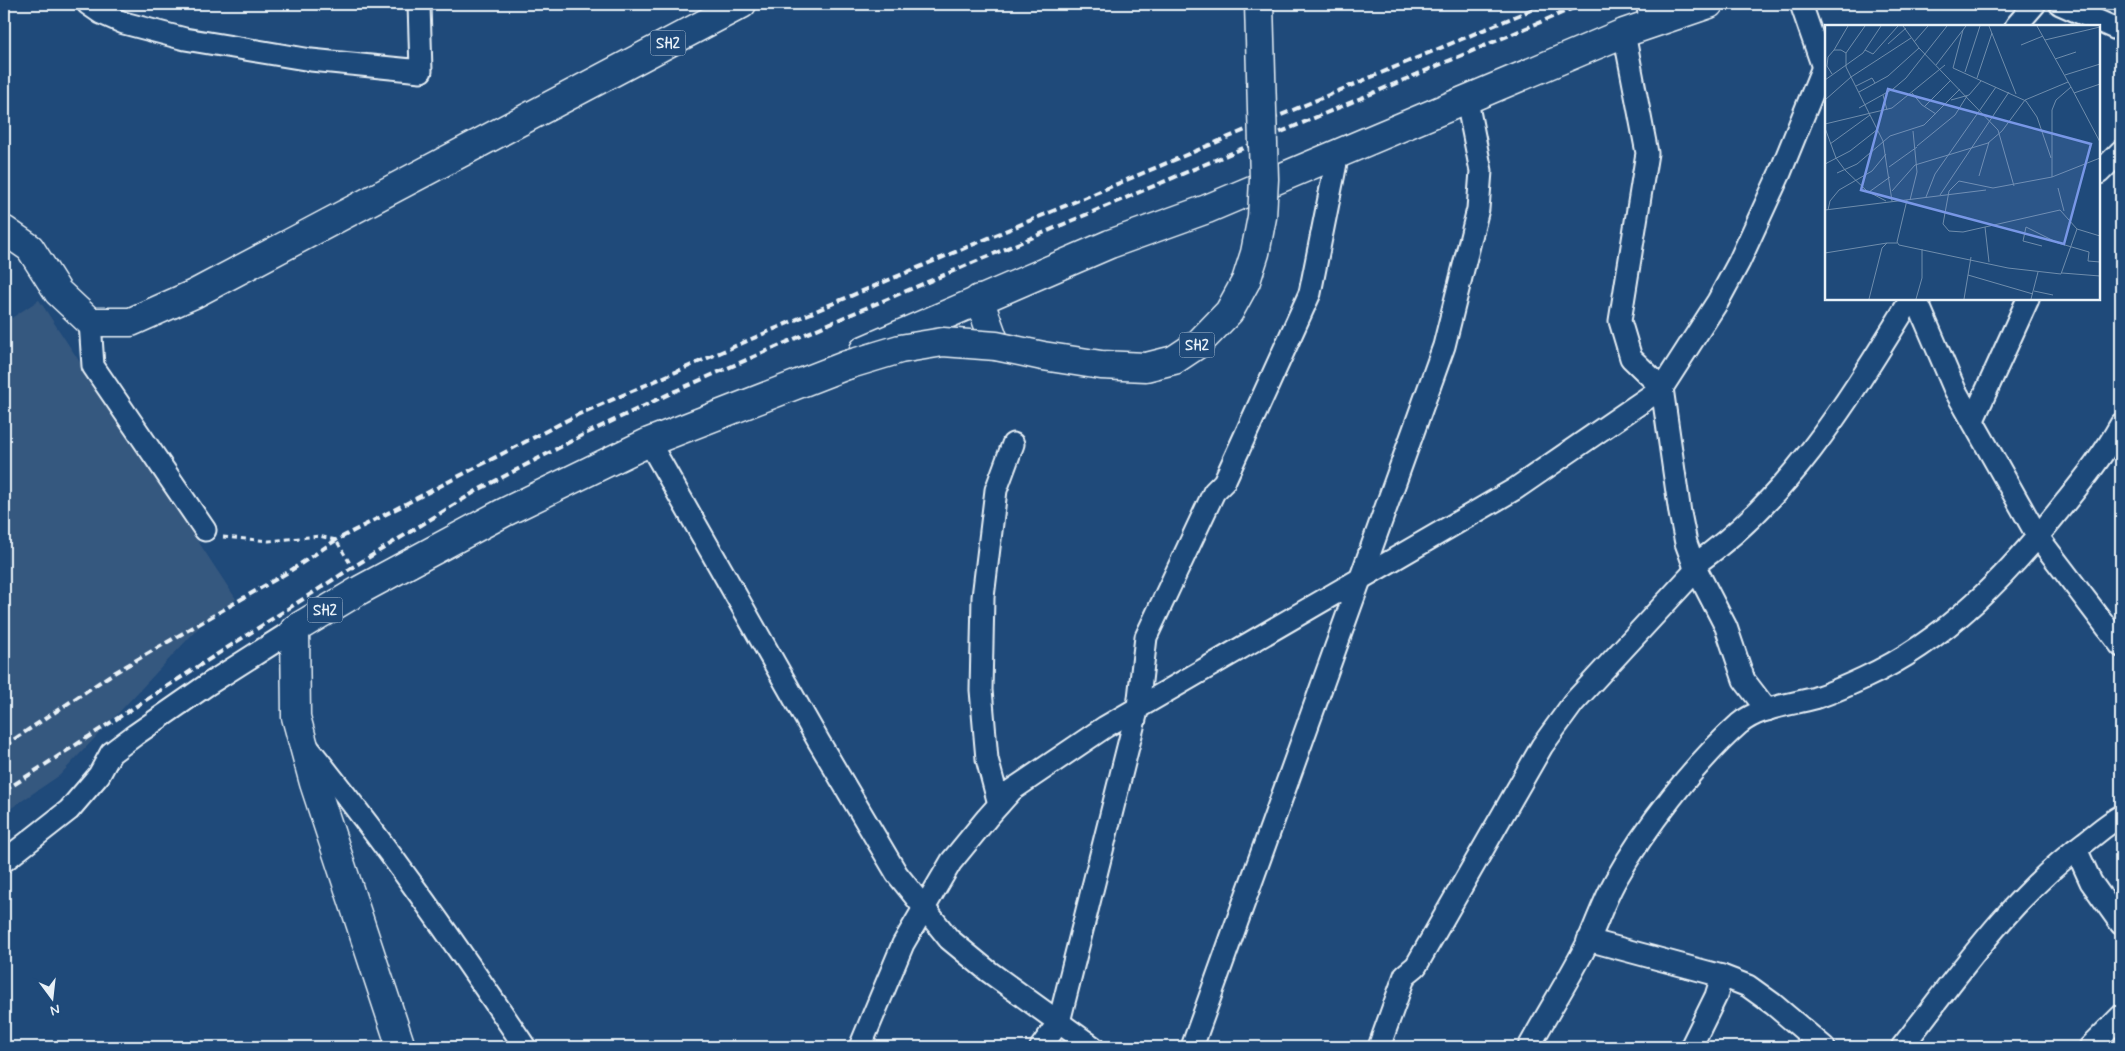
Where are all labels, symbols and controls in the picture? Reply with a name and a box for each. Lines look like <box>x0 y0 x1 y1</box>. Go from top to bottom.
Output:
inset map <box>1825 25 2100 300</box>
road number: SH2 <box>650 30 686 56</box>
road number: SH2 <box>1180 332 1214 358</box>
road number: SH2 <box>308 598 342 622</box>
north arrow <box>28 974 78 1024</box>
text: N <box>48 1000 62 1019</box>

